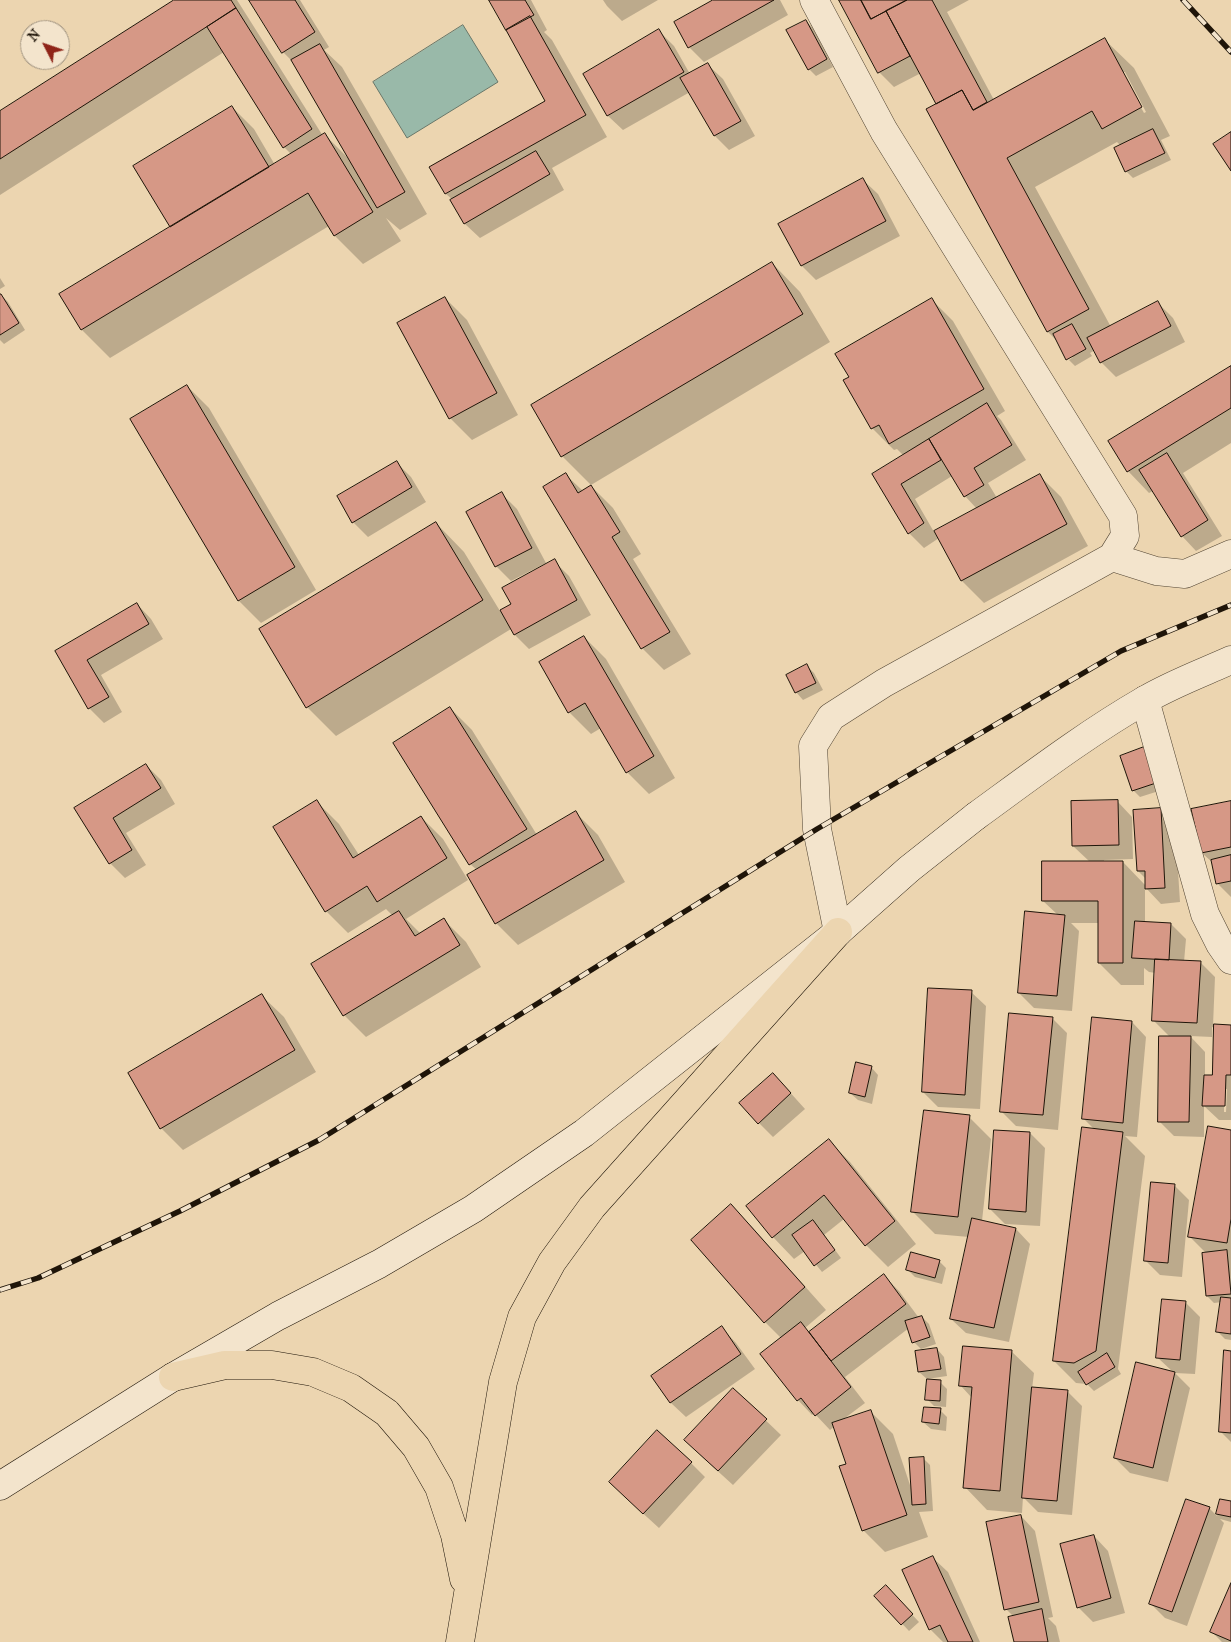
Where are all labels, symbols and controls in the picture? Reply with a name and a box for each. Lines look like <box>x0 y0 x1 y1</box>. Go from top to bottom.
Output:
north arrow <box>20 20 70 70</box>
text: N <box>24 26 44 45</box>

